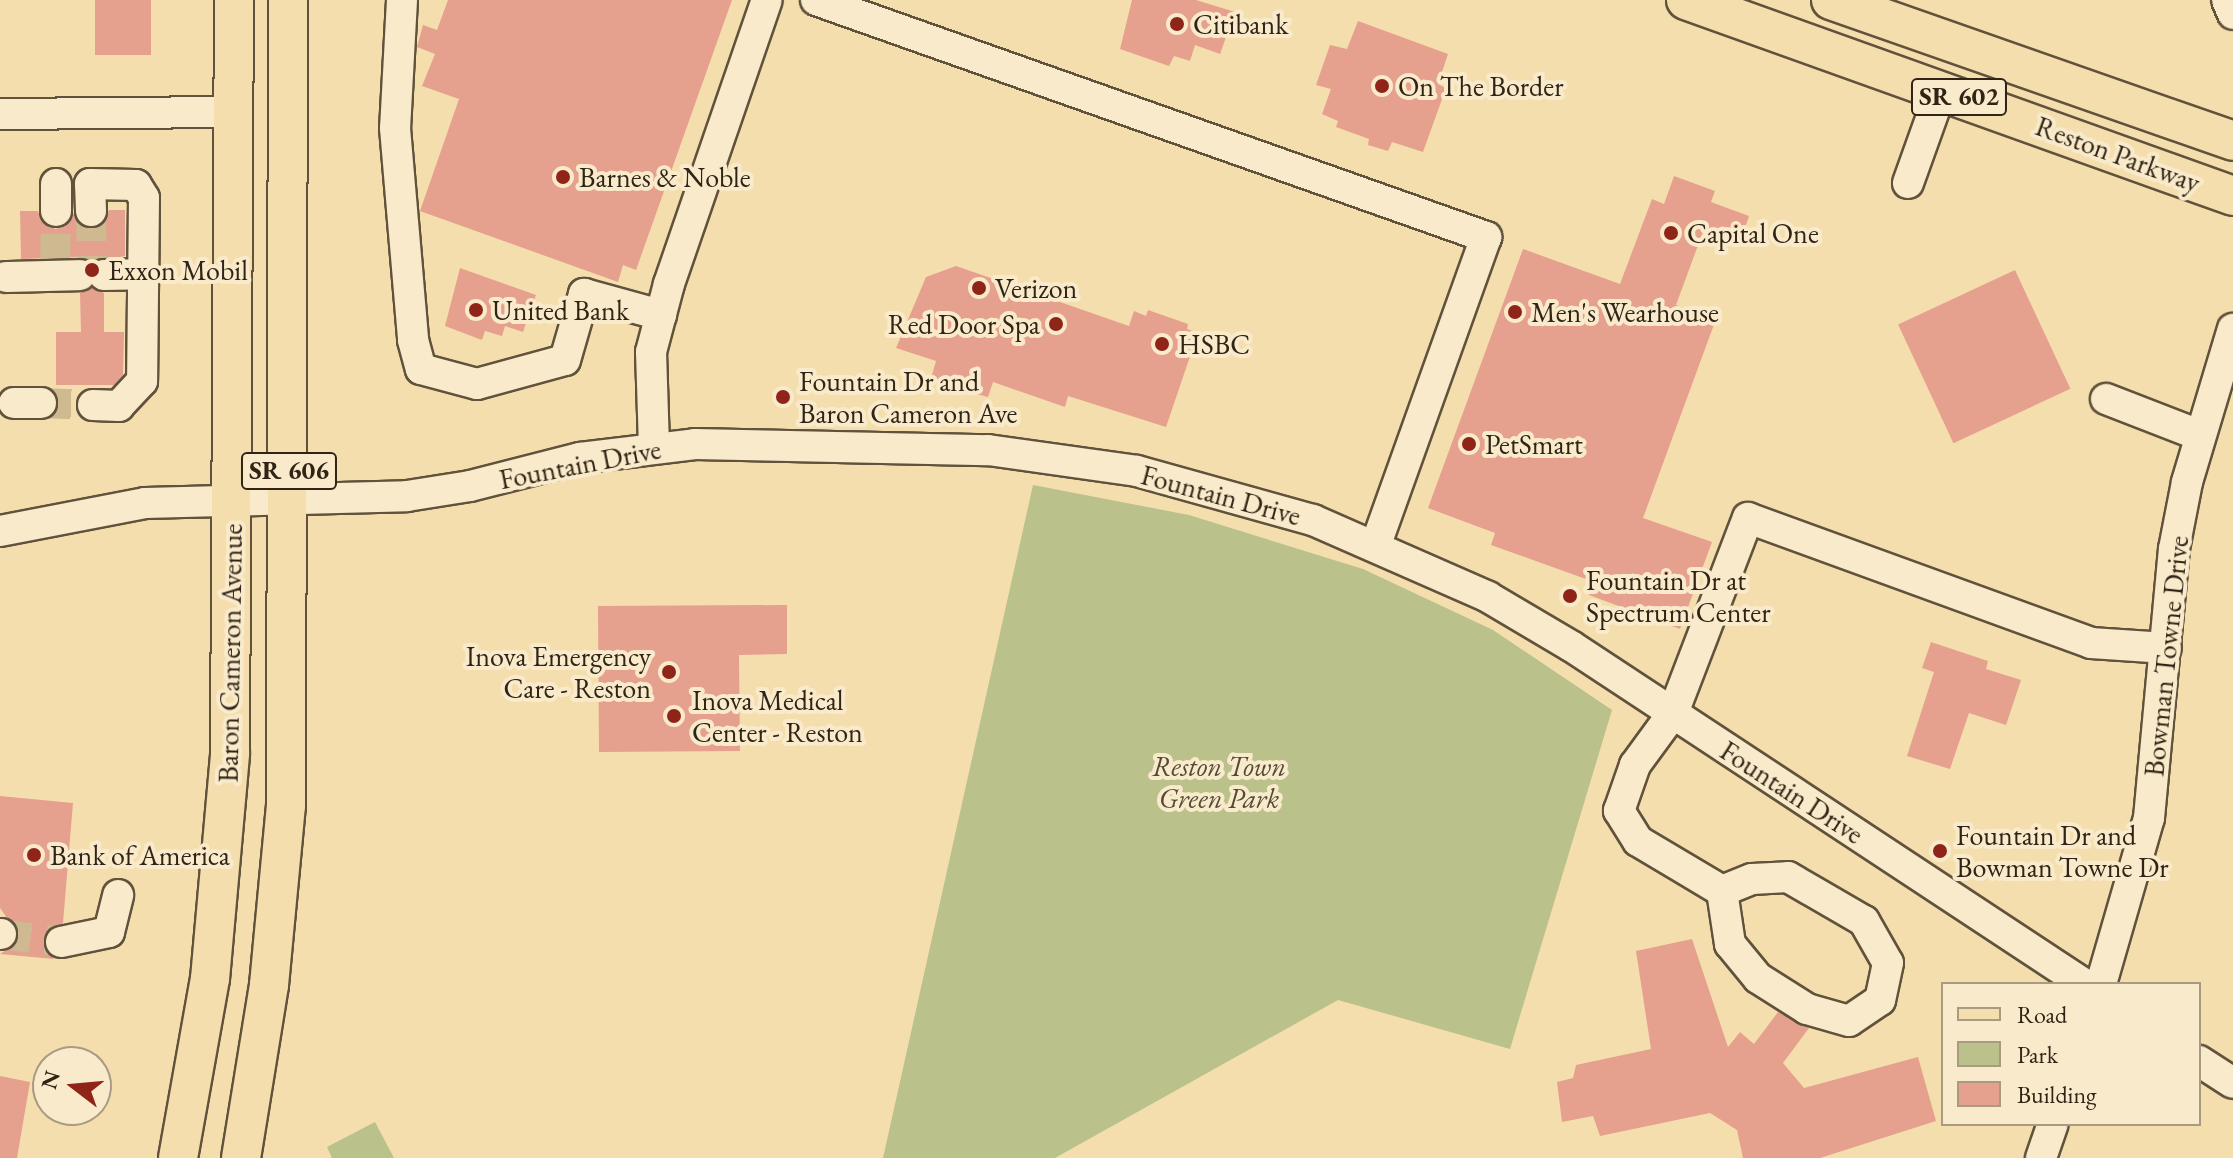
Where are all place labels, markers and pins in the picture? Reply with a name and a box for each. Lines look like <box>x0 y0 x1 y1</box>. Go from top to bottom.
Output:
place label: Citibank <box>1193 7 1288 41</box>
marker: Citibank <box>1168 15 1186 33</box>
place label: On The Border <box>1398 69 1564 103</box>
marker: On The Border <box>1373 77 1391 95</box>
place label: Barnes & Noble <box>579 160 751 194</box>
marker: Barnes & Noble <box>554 168 572 186</box>
place label: Capital One <box>1687 216 1819 250</box>
marker: Capital One <box>1662 224 1680 242</box>
place label: Exxon Mobil <box>108 253 248 287</box>
marker: Exxon Mobil <box>83 261 101 279</box>
place label: Verizon <box>995 271 1077 305</box>
marker: Verizon <box>970 279 988 297</box>
place label: United Bank <box>492 293 629 327</box>
place label: Men's Wearhouse <box>1531 295 1719 329</box>
marker: United Bank <box>467 301 485 319</box>
marker: Men's Wearhouse <box>1506 303 1524 321</box>
place label: Red Door Spa <box>888 307 1040 341</box>
marker: Red Door Spa <box>1047 315 1065 333</box>
place label: HSBC <box>1178 327 1250 361</box>
marker: HSBC <box>1153 335 1171 353</box>
place label: Fountain Dr and Baron Cameron Ave <box>799 364 1017 430</box>
marker: Fountain Dr and Baron Cameron Ave <box>774 388 792 406</box>
place label: PetSmart <box>1485 427 1583 461</box>
marker: PetSmart <box>1460 435 1478 453</box>
place label: Fountain Dr at Spectrum Center <box>1586 563 1771 629</box>
marker: Fountain Dr at Spectrum Center <box>1561 587 1579 605</box>
place label: Inova Emergency Care - Reston <box>466 639 651 705</box>
marker: Inova Emergency Care - Reston <box>658 661 680 683</box>
place label: Inova Medical Center - Reston <box>692 683 863 749</box>
marker: Inova Medical Center - Reston <box>663 705 685 727</box>
place label: Fountain Dr and Bowman Towne Dr <box>1956 818 2169 884</box>
place label: Bank of America <box>50 838 230 872</box>
marker: Fountain Dr and Bowman Towne Dr <box>1931 842 1949 860</box>
marker: Bank of America <box>25 846 43 864</box>

